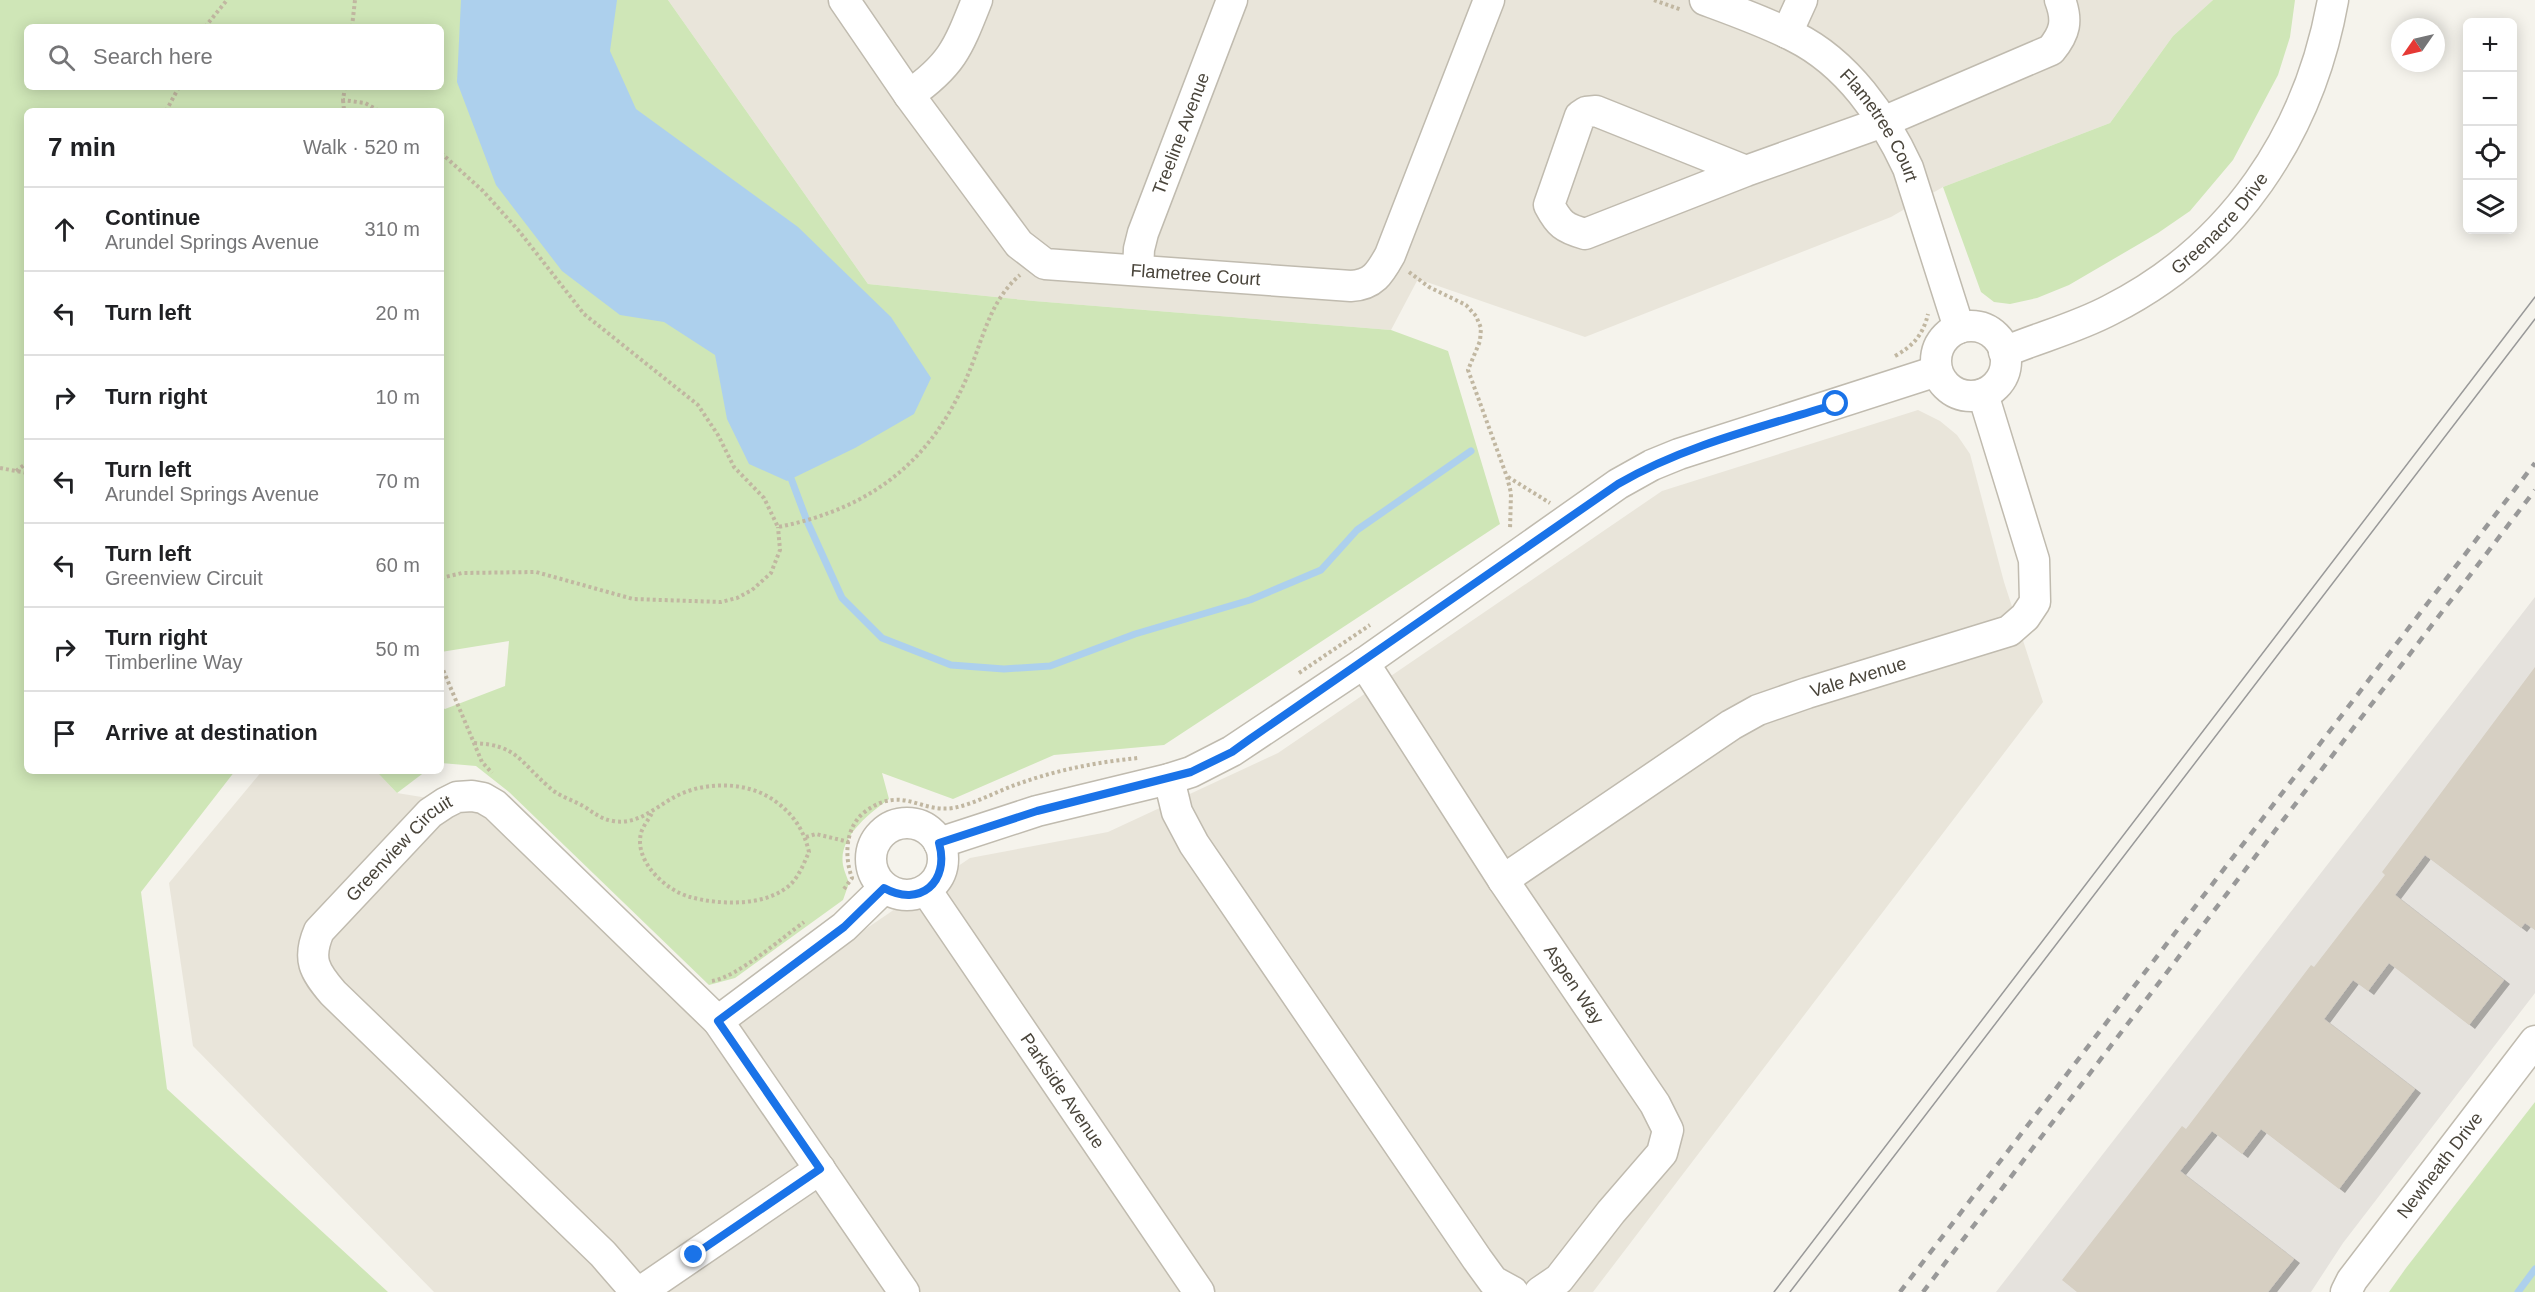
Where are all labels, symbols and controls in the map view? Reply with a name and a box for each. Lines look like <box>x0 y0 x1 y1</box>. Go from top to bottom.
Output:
north arrow <box>2391 18 2445 72</box>
map controls <box>2463 18 2517 234</box>
button: + <box>2463 18 2517 72</box>
search box <box>24 24 444 90</box>
icon: search <box>45 41 78 74</box>
text: Search here <box>93 44 213 69</box>
street label: Flametree Court <box>1836 65 1922 184</box>
street label: Treeline Avenue <box>1149 70 1213 197</box>
button: − <box>2463 72 2517 126</box>
button: locate <box>2463 126 2517 180</box>
text: 7 min <box>48 132 116 162</box>
text: Walk · 520 m <box>303 136 420 158</box>
street label: Greenacre Drive <box>2167 169 2272 278</box>
button: layers <box>2463 180 2517 234</box>
text: Continue <box>105 205 200 230</box>
icon: ahead <box>48 213 81 246</box>
text: 310 m <box>364 218 420 240</box>
text: Arundel Springs Avenue <box>105 231 319 253</box>
street label: Flametree Court <box>1130 260 1261 289</box>
icon: left <box>48 297 81 330</box>
text: Turn left <box>105 300 191 325</box>
text: 20 m <box>376 302 420 324</box>
icon: right <box>48 381 81 414</box>
text: Turn right <box>105 384 207 409</box>
text: 10 m <box>376 386 420 408</box>
route start <box>1822 390 1848 416</box>
text: Turn left <box>105 457 191 482</box>
icon: left <box>48 465 81 498</box>
text: 70 m <box>376 470 420 492</box>
text: Arundel Springs Avenue <box>105 483 319 505</box>
text: Turn left <box>105 541 191 566</box>
icon: left <box>48 549 81 582</box>
text: 60 m <box>376 554 420 576</box>
text: Greenview Circuit <box>105 567 263 589</box>
text: Turn right <box>105 625 207 650</box>
icon: right <box>48 633 81 666</box>
text: 50 m <box>376 638 420 660</box>
text: Timberline Way <box>105 651 242 673</box>
street label: Vale Avenue <box>1808 653 1909 701</box>
icon: arrive <box>48 717 81 750</box>
text: Arrive at destination <box>105 720 318 745</box>
street label: Greenview Circuit <box>342 791 455 906</box>
street label: Aspen Way <box>1540 941 1608 1028</box>
street label: Parkside Avenue <box>1016 1030 1109 1152</box>
street label: Newheath Drive <box>2393 1108 2487 1222</box>
route end <box>680 1241 706 1267</box>

